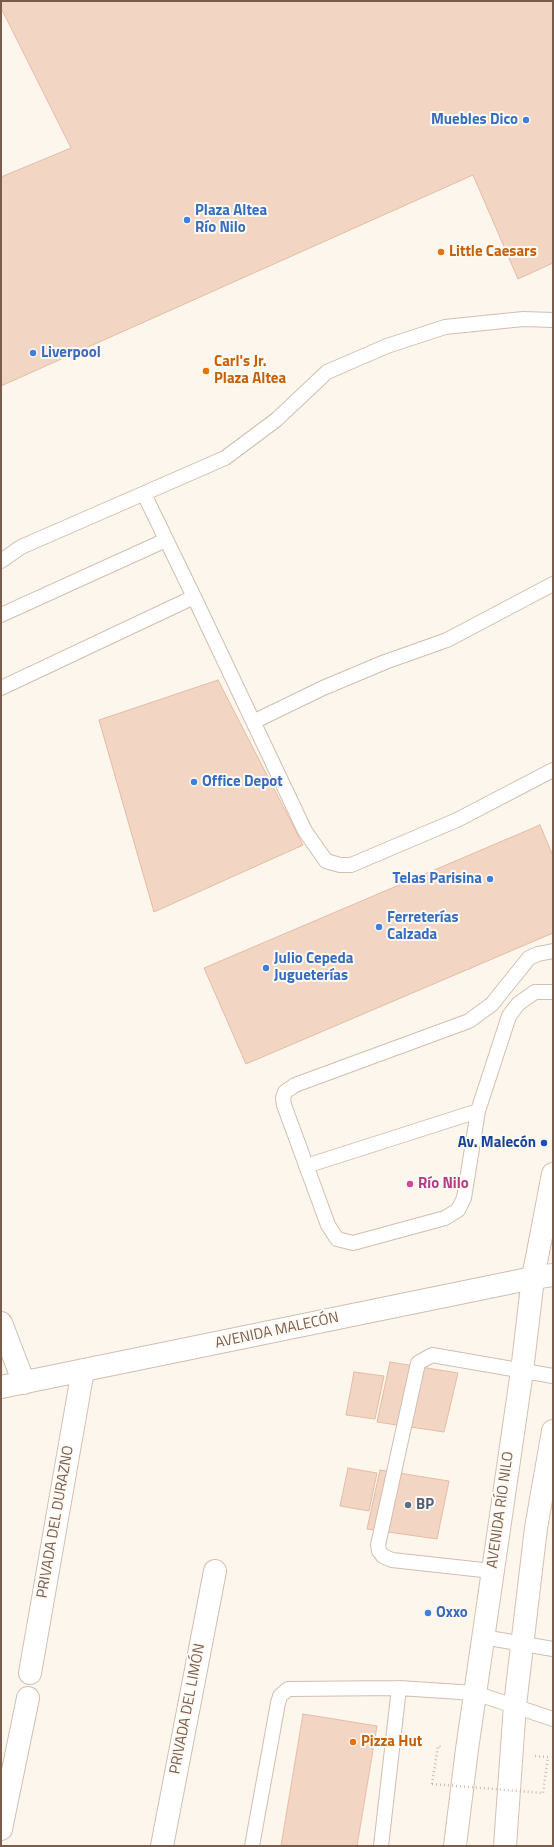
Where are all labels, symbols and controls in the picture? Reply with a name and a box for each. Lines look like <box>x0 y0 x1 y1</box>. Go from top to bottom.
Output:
place label: Muebles Dico <box>431 111 518 129</box>
marker: Muebles Dico <box>521 115 531 125</box>
place label: Plaza Altea Río Nilo <box>195 202 267 237</box>
marker: Plaza Altea Río Nilo <box>182 215 192 225</box>
place label: Little Caesars <box>449 243 537 261</box>
marker: Little Caesars <box>436 247 446 257</box>
place label: Liverpool <box>41 344 101 362</box>
marker: Liverpool <box>28 348 38 358</box>
place label: Carl's Jr. Plaza Altea <box>214 353 286 388</box>
marker: Carl's Jr. Plaza Altea <box>201 366 211 376</box>
place label: Office Depot <box>202 773 283 791</box>
marker: Office Depot <box>189 777 199 787</box>
place label: Telas Parisina <box>393 870 482 888</box>
marker: Telas Parisina <box>485 874 495 884</box>
place label: Ferreterías Calzada <box>387 909 458 944</box>
marker: Ferreterías Calzada <box>374 922 384 932</box>
place label: Julio Cepeda Jugueterías <box>274 950 353 985</box>
marker: Julio Cepeda Jugueterías <box>261 963 271 973</box>
place label: Av. Malecón <box>458 1134 536 1152</box>
marker: Av. Malecón <box>539 1138 549 1148</box>
place label: Río Nilo <box>418 1175 469 1193</box>
marker: Río Nilo <box>405 1179 415 1189</box>
street label: AVENIDA MALECÓN <box>213 1309 341 1353</box>
street label: PRIVADA DEL DURAZNO <box>34 1444 78 1600</box>
street label: AVENIDA RÍO NILO <box>484 1450 518 1570</box>
place label: BP <box>416 1496 434 1514</box>
marker: BP <box>403 1500 413 1510</box>
place label: Oxxo <box>436 1604 468 1622</box>
marker: Oxxo <box>423 1608 433 1618</box>
street label: PRIVADA DEL LIMÓN <box>167 1642 209 1776</box>
place label: Pizza Hut <box>361 1733 422 1751</box>
marker: Pizza Hut <box>348 1737 358 1747</box>

